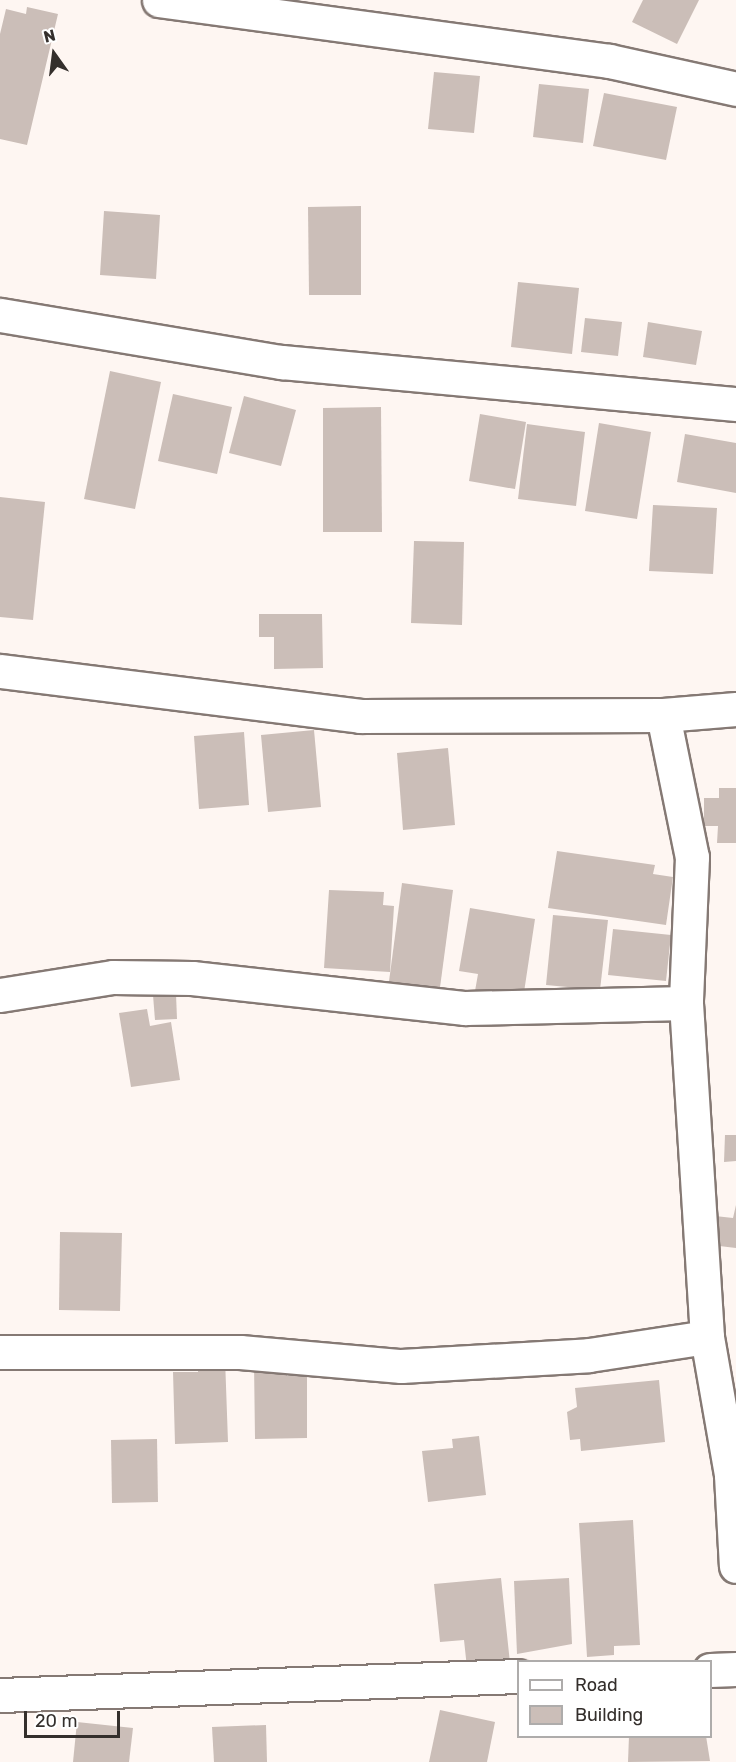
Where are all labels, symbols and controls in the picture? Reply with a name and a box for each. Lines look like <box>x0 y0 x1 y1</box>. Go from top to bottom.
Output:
north arrow <box>24 24 84 84</box>
text: N <box>42 25 57 47</box>
legend <box>517 1660 712 1738</box>
text: Road <box>575 1674 618 1696</box>
scale bar <box>27 1699 123 1737</box>
text: Building <box>575 1704 643 1726</box>
text: 20 m <box>35 1710 77 1732</box>

